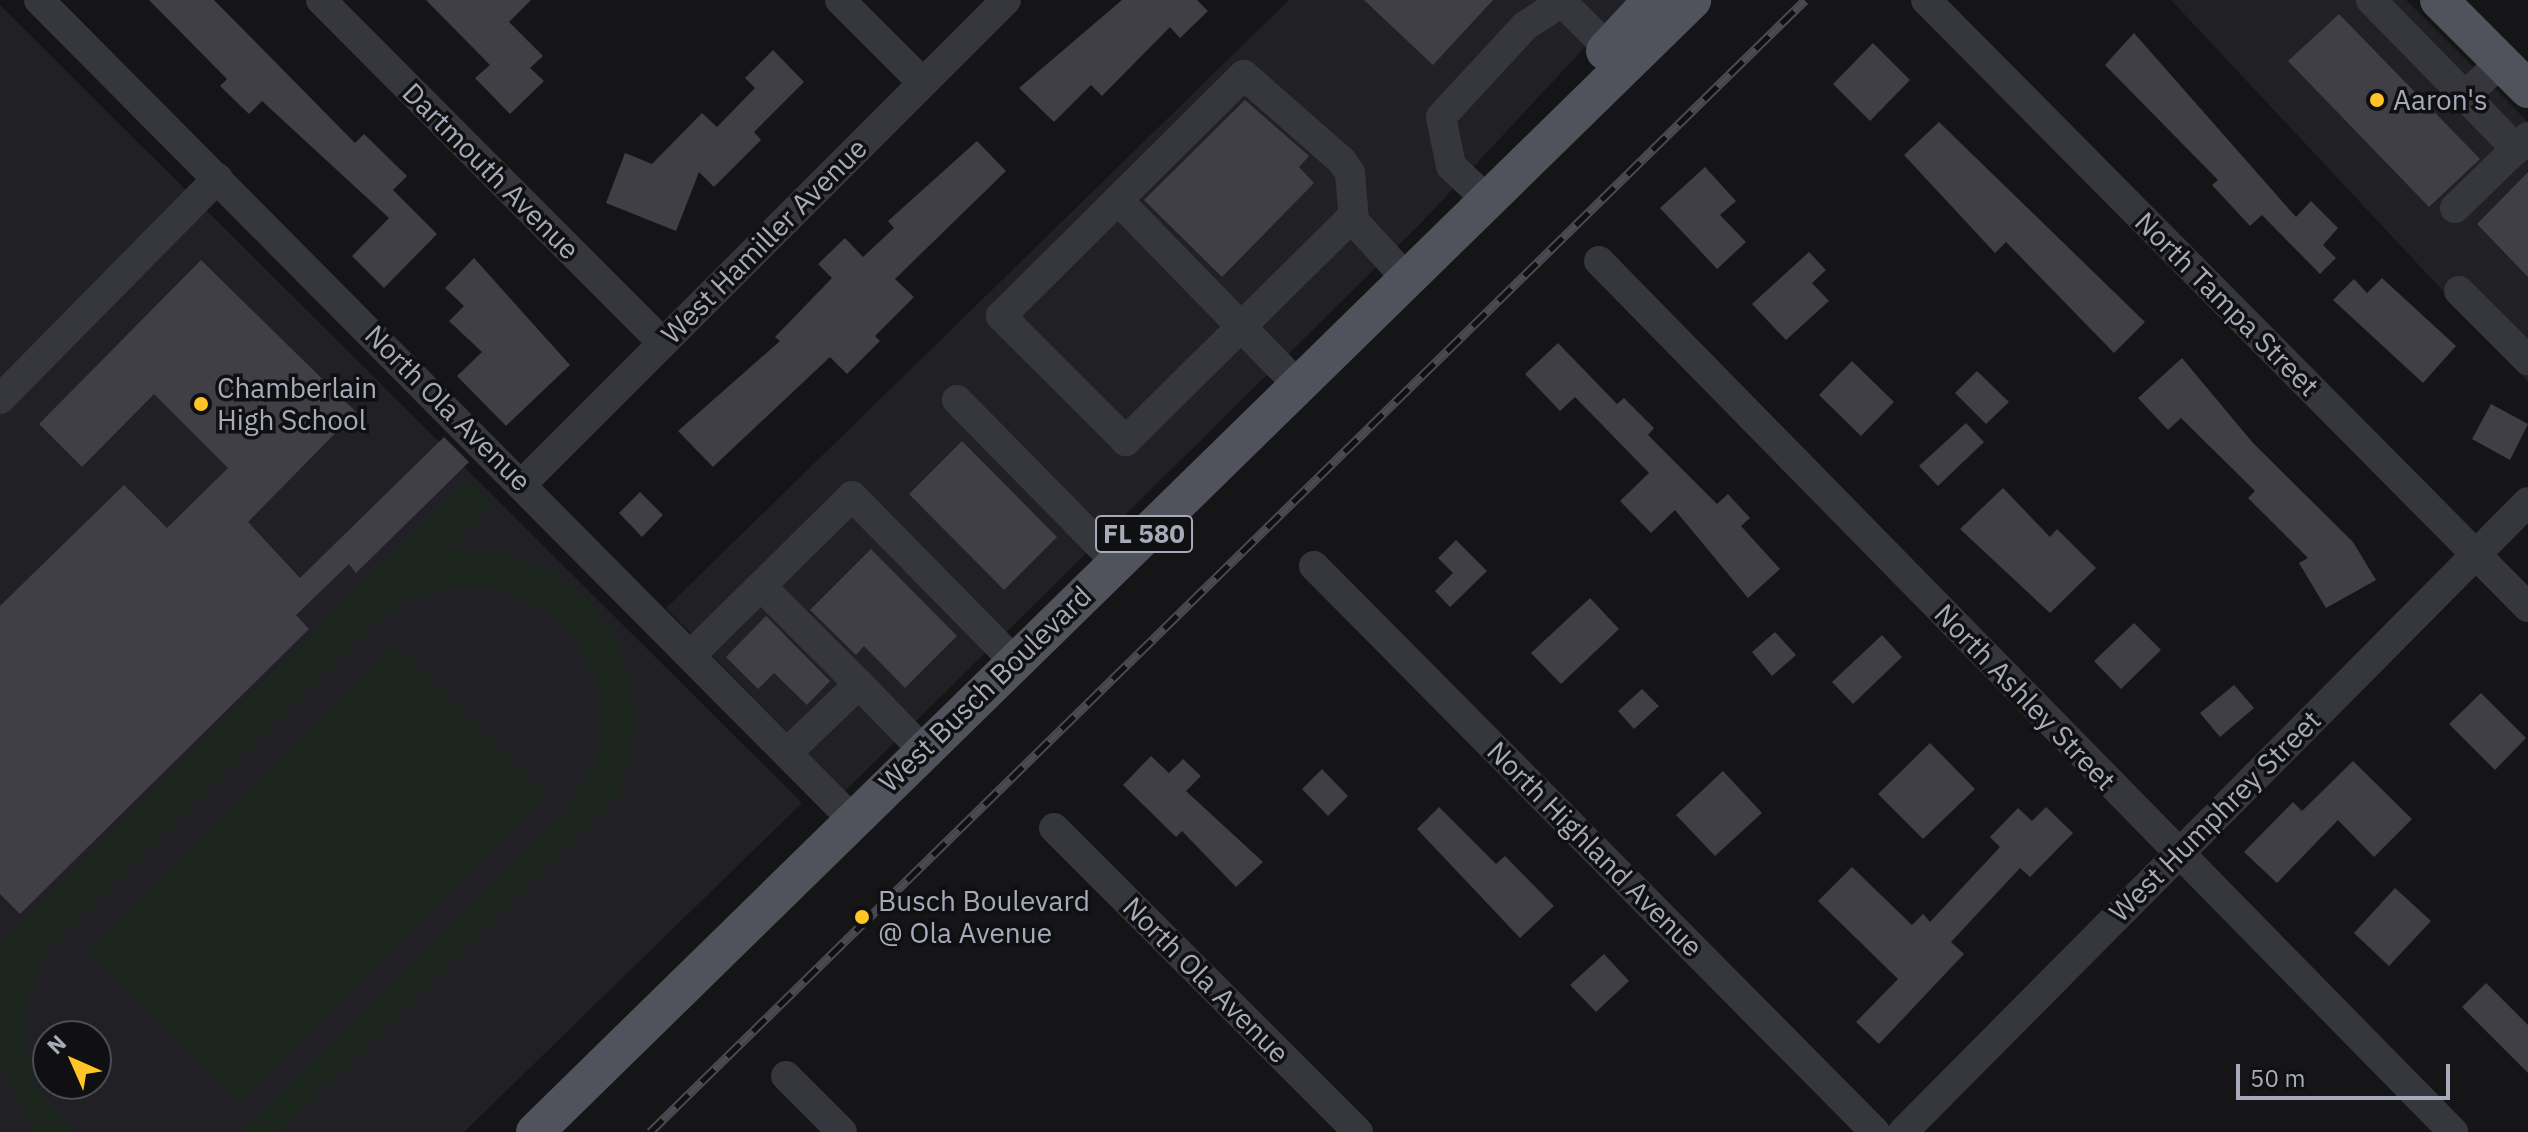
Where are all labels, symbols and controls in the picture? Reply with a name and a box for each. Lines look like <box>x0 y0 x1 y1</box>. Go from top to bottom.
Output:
street label: Dartmouth Avenue <box>396 76 586 266</box>
place label: Aaron's <box>2393 83 2488 117</box>
marker: Aaron's <box>2368 91 2386 109</box>
street label: West Hamiller Avenue <box>654 131 874 351</box>
street label: North Tampa Street <box>2128 205 2326 403</box>
street label: North Ola Avenue <box>358 318 538 498</box>
place label: Chamberlain High School <box>217 371 377 437</box>
marker: Chamberlain High School <box>192 395 210 413</box>
road number: FL 580 <box>1094 512 1194 556</box>
street label: West Busch Boulevard <box>872 579 1098 799</box>
street label: North Ashley Street <box>1927 597 2123 797</box>
street label: West Humphrey Street <box>2102 703 2328 929</box>
street label: North Highland Avenue <box>1480 734 1710 964</box>
place label: Busch Boulevard @ Ola Avenue <box>878 884 1090 950</box>
street label: North Ola Avenue <box>1116 890 1296 1070</box>
marker: Busch Boulevard @ Ola Avenue <box>853 908 871 926</box>
north arrow <box>32 1020 112 1100</box>
text: N <box>40 1028 72 1060</box>
scale bar <box>2240 1048 2454 1098</box>
text: 50 m <box>2250 1062 2305 1094</box>

